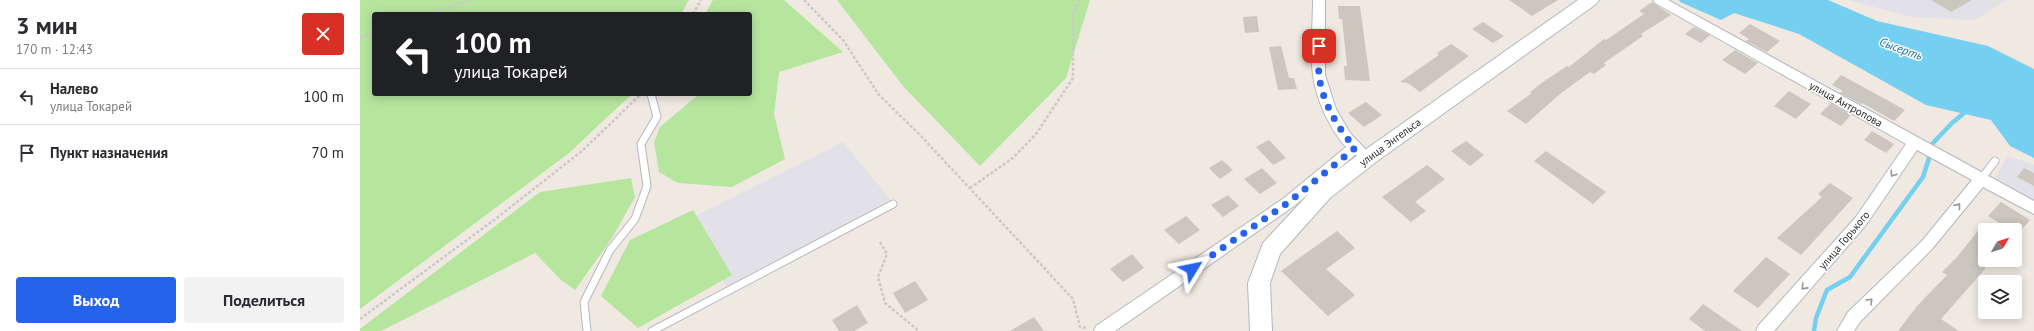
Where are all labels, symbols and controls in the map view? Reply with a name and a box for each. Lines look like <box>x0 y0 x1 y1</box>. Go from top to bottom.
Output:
text: 3 мин <box>16 10 78 41</box>
button: close <box>302 13 344 55</box>
text: 100 m <box>454 24 531 61</box>
icon: left <box>388 28 440 80</box>
pin <box>1302 29 1336 63</box>
water label: Сысерть <box>1878 34 1925 63</box>
icon: arrive <box>1308 35 1330 57</box>
text: 170 m · 12:43 <box>16 41 93 58</box>
text: улица Токарей <box>454 60 568 83</box>
street label: улица Антропова <box>1807 78 1885 130</box>
text: Налево <box>50 79 98 98</box>
icon: left <box>16 86 38 108</box>
text: 100 m <box>303 87 344 106</box>
text: улица Токарей <box>50 98 132 115</box>
street label: улица Энгельса <box>1356 115 1424 169</box>
icon: arrive <box>16 142 38 164</box>
text: Пункт назначения <box>50 143 168 162</box>
text: 70 m <box>311 143 344 162</box>
one-way arrow <box>1890 170 1898 177</box>
one-way arrow <box>1954 204 1961 211</box>
street label: улица Горького <box>1815 208 1873 272</box>
north arrow <box>1978 223 2022 267</box>
map controls <box>1978 223 2022 319</box>
position arrow <box>1171 248 1213 290</box>
button: layers <box>1978 275 2022 319</box>
button: Выход <box>16 277 176 323</box>
button: Поделиться <box>184 277 344 323</box>
one-way arrow <box>1801 282 1808 289</box>
one-way arrow <box>1865 298 1873 306</box>

